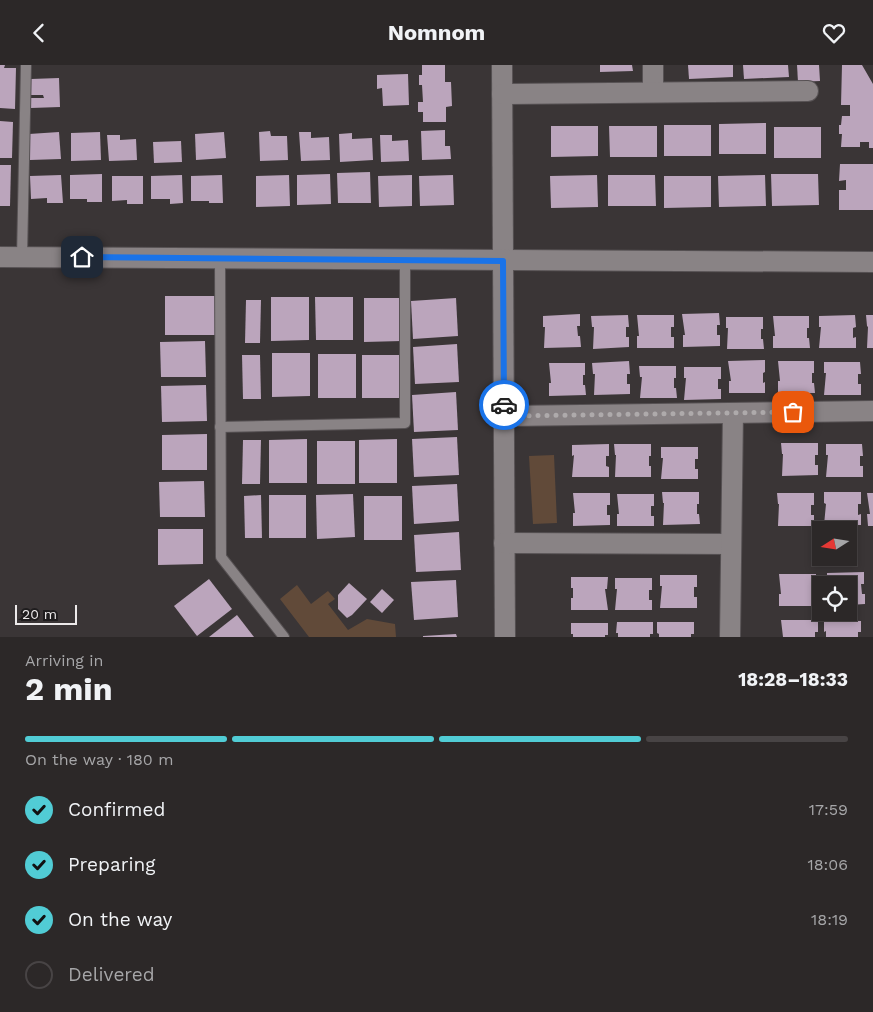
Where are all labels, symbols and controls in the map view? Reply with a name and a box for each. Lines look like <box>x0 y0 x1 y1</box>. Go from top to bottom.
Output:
icon: back <box>25 19 53 47</box>
icon: heart <box>820 19 848 47</box>
text: Nomnom <box>388 20 485 45</box>
pin <box>61 236 103 278</box>
icon: home <box>68 243 96 271</box>
courier <box>479 380 529 430</box>
icon: car <box>490 391 518 419</box>
pin <box>772 391 814 433</box>
icon: bag <box>779 398 807 426</box>
north arrow <box>812 521 858 566</box>
map controls <box>812 521 857 621</box>
button: locate <box>812 576 857 621</box>
scale bar <box>15 602 78 625</box>
text: 20 m <box>22 606 57 622</box>
text: Arriving in <box>25 651 103 670</box>
text: 18:28–18:33 <box>738 668 848 691</box>
text: 2 min <box>25 670 113 708</box>
text: On the way · 180 m <box>25 750 173 769</box>
icon: check <box>25 796 53 824</box>
text: Confirmed <box>68 798 165 821</box>
text: 17:59 <box>809 800 848 819</box>
icon: check <box>25 851 53 879</box>
text: Preparing <box>68 853 155 876</box>
text: 18:06 <box>807 855 848 874</box>
icon: check <box>25 906 53 934</box>
text: On the way <box>68 908 172 931</box>
text: 18:19 <box>811 910 848 929</box>
text: Delivered <box>68 963 155 986</box>

